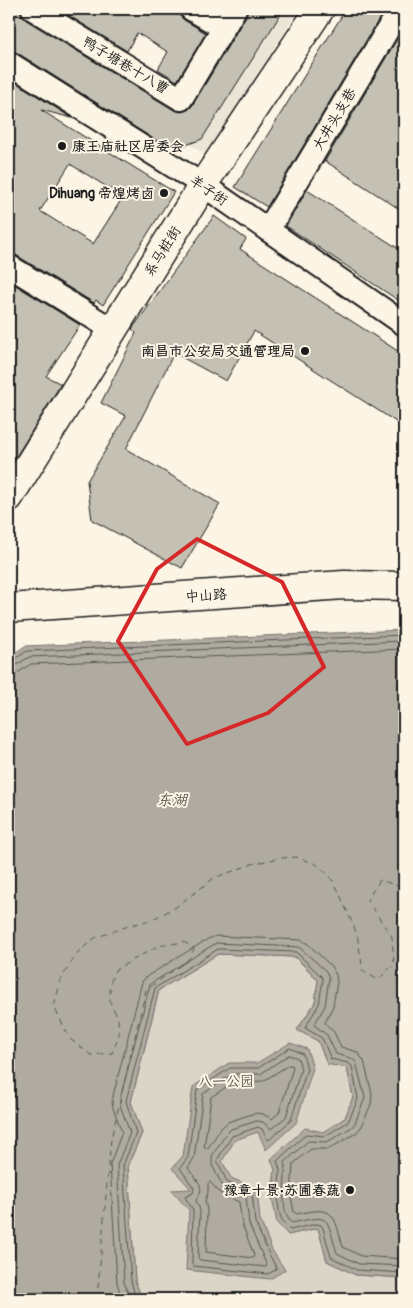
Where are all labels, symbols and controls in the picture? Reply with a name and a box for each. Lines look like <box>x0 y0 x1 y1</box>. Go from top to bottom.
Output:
street label: 鸭子塘巷十八曹 <box>79 33 172 98</box>
street label: 大井头支巷 <box>309 84 360 154</box>
place label: 康王庙社区居委会 <box>72 138 184 155</box>
marker: 康王庙社区居委会 <box>56 140 68 152</box>
street label: 羊子街 <box>187 172 231 209</box>
place label: Dihuang 帝煌烤卤 <box>49 185 154 202</box>
marker: Dihuang 帝煌烤卤 <box>158 187 170 199</box>
street label: 系马桩街 <box>140 223 184 280</box>
place label: 南昌市公安局交通管理局 <box>141 343 295 360</box>
marker: 南昌市公安局交通管理局 <box>299 345 311 357</box>
street label: 中山路 <box>184 586 228 605</box>
water label: 东湖 <box>157 791 189 810</box>
park label: 八一公园 <box>198 1073 254 1090</box>
place label: 豫章十景·苏圃春蔬 <box>223 1182 340 1199</box>
marker: 豫章十景·苏圃春蔬 <box>344 1184 356 1196</box>

